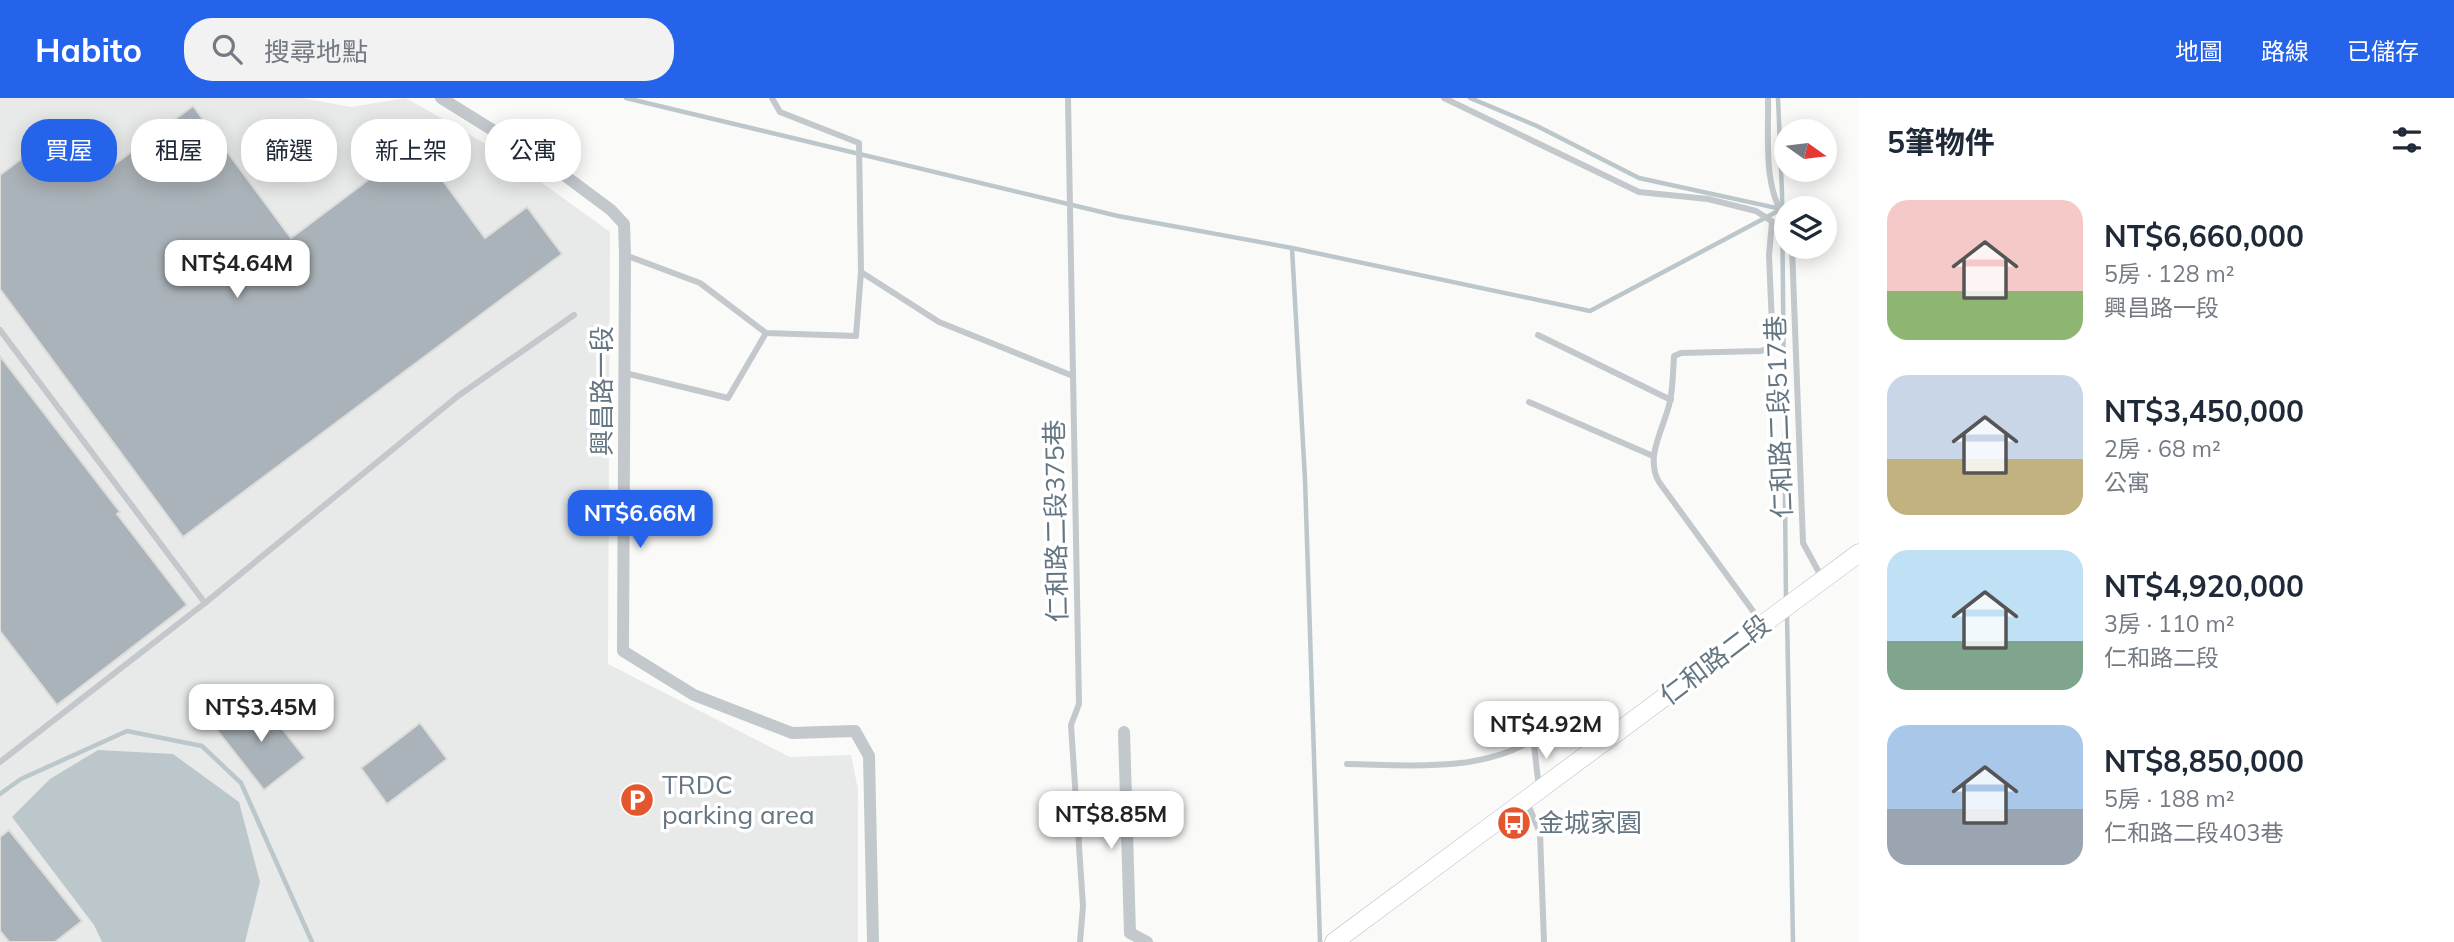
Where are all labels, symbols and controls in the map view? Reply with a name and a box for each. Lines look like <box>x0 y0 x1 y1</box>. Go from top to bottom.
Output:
search box <box>184 18 674 81</box>
text: Habito <box>35 29 142 70</box>
icon: search <box>208 30 246 68</box>
text: 搜尋地點 <box>264 35 368 68</box>
text: 地圖 <box>2175 36 2223 66</box>
text: 路線 <box>2261 36 2309 66</box>
text: 已儲存 <box>2347 36 2419 66</box>
chip: 買屋 <box>21 119 117 182</box>
chip: 租屋 <box>131 119 227 182</box>
chip: 篩選 <box>241 119 337 182</box>
chip: 新上架 <box>351 119 471 182</box>
chip: 公寓 <box>485 119 581 182</box>
north arrow <box>1774 119 1838 182</box>
map controls <box>1774 119 1837 259</box>
icon: filters <box>2388 121 2426 159</box>
text: 5筆物件 <box>1887 123 1995 161</box>
button: layers <box>1774 196 1837 259</box>
text: NT$6,660,000 <box>2104 217 2304 255</box>
icon: home <box>1943 228 2027 312</box>
pin: NT$4.64M <box>165 240 309 300</box>
text: NT$4.64M <box>181 248 293 277</box>
text: 5房 · 128 m² <box>2104 259 2234 288</box>
text: 興昌路一段 <box>2104 293 2219 322</box>
street label: 仁和路二段517巷 <box>1758 315 1799 519</box>
street label: 興昌路一段 <box>585 326 618 456</box>
text: NT$3,450,000 <box>2104 392 2304 430</box>
icon: home <box>1943 403 2027 487</box>
street label: 仁和路二段375巷 <box>1037 419 1074 623</box>
text: 2房 · 68 m² <box>2104 434 2221 463</box>
text: 公寓 <box>2104 468 2150 497</box>
pin: NT$6.66M <box>568 490 712 550</box>
text: NT$6.66M <box>584 498 696 527</box>
text: NT$4,920,000 <box>2104 567 2304 605</box>
icon: home <box>1943 578 2027 662</box>
street label: 仁和路二段 <box>1653 607 1777 712</box>
text: 3房 · 110 m² <box>2104 609 2234 638</box>
text: 仁和路二段 <box>2104 643 2219 672</box>
pin: NT$3.45M <box>189 684 333 744</box>
text: NT$3.45M <box>205 692 317 721</box>
pin: NT$4.92M <box>1474 702 1618 761</box>
text: NT$4.92M <box>1490 709 1602 738</box>
text: NT$8,850,000 <box>2104 742 2304 780</box>
icon: home <box>1943 753 2027 837</box>
place label: TRDC parking area <box>662 768 815 831</box>
parking icon: TRDC parking area <box>618 781 656 819</box>
text: 5房 · 188 m² <box>2104 784 2234 813</box>
pin: NT$8.85M <box>1039 792 1183 851</box>
text: NT$8.85M <box>1055 799 1167 828</box>
bus stop icon: 金城家園 <box>1495 804 1533 842</box>
place label: 金城家園 <box>1538 806 1642 839</box>
text: 仁和路二段403巷 <box>2104 818 2283 847</box>

